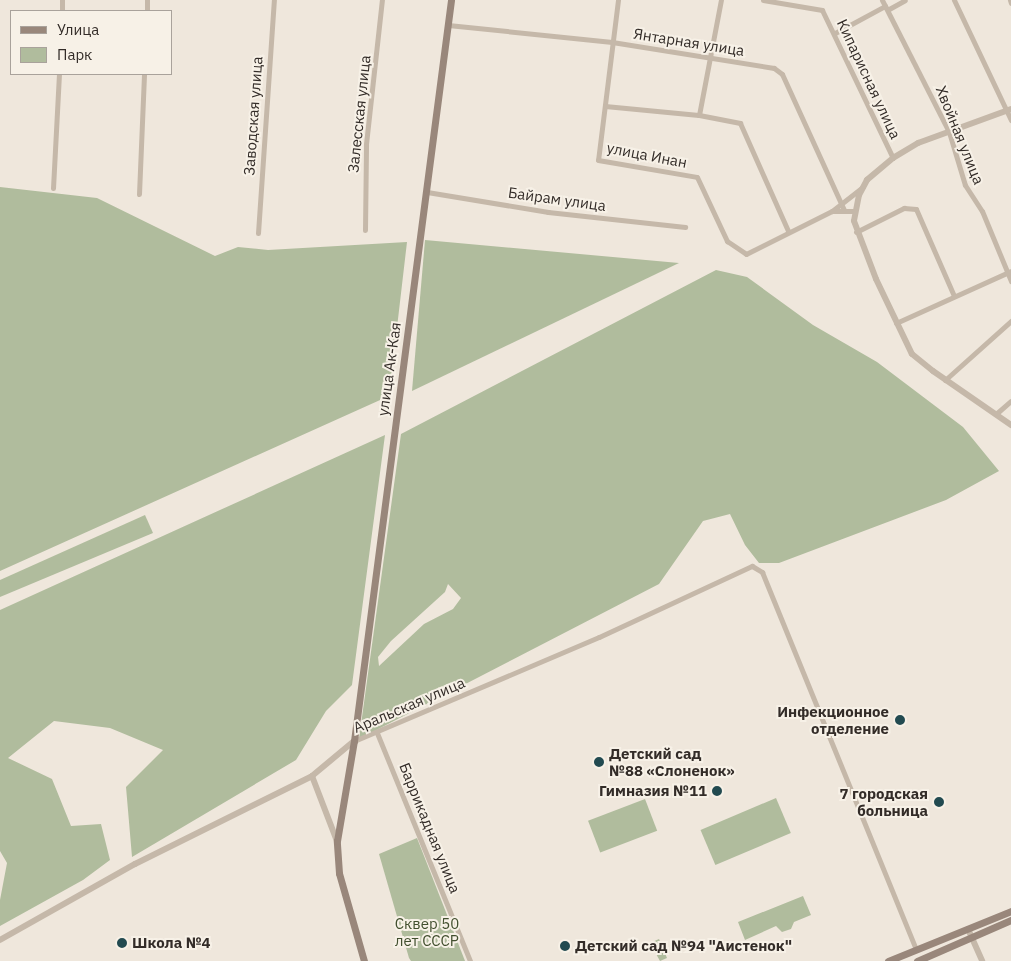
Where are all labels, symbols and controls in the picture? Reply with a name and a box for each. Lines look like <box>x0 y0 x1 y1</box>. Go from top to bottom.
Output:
legend <box>10 10 172 75</box>
street label: Кипарисная улица <box>833 16 905 142</box>
text: Улица <box>57 20 99 39</box>
street label: Янтарная улица <box>632 24 746 60</box>
text: Парк <box>57 45 92 64</box>
street label: Залесская улица <box>344 54 374 174</box>
street label: Заводская улица <box>240 56 266 176</box>
street label: Хвойная улица <box>932 83 988 187</box>
street label: улица Инан <box>605 138 689 172</box>
street label: Байрам улица <box>507 183 607 215</box>
street label: улица Ак-Кая <box>374 321 404 417</box>
street label: Аральская улица <box>350 673 468 737</box>
place label: Инфекционное отделение <box>777 702 889 737</box>
marker: Инфекционное отделение <box>893 713 907 727</box>
place label: Детский сад №88 «Слоненок» <box>609 744 735 779</box>
marker: Детский сад №88 «Слоненок» <box>593 756 605 768</box>
street label: Баррикадная улица <box>396 760 464 896</box>
place label: Гимназия №11 <box>599 782 707 800</box>
place label: 7 городская больница <box>839 784 928 819</box>
marker: Гимназия №11 <box>711 785 723 797</box>
marker: 7 городская больница <box>932 795 946 809</box>
park label: Сквер 50 лет СССР <box>395 914 459 949</box>
place label: Школа №4 <box>132 934 211 952</box>
marker: Школа №4 <box>116 937 128 949</box>
place label: Детский сад №94 "Аистенок" <box>575 937 792 955</box>
marker: Детский сад №94 "Аистенок" <box>559 940 571 952</box>

